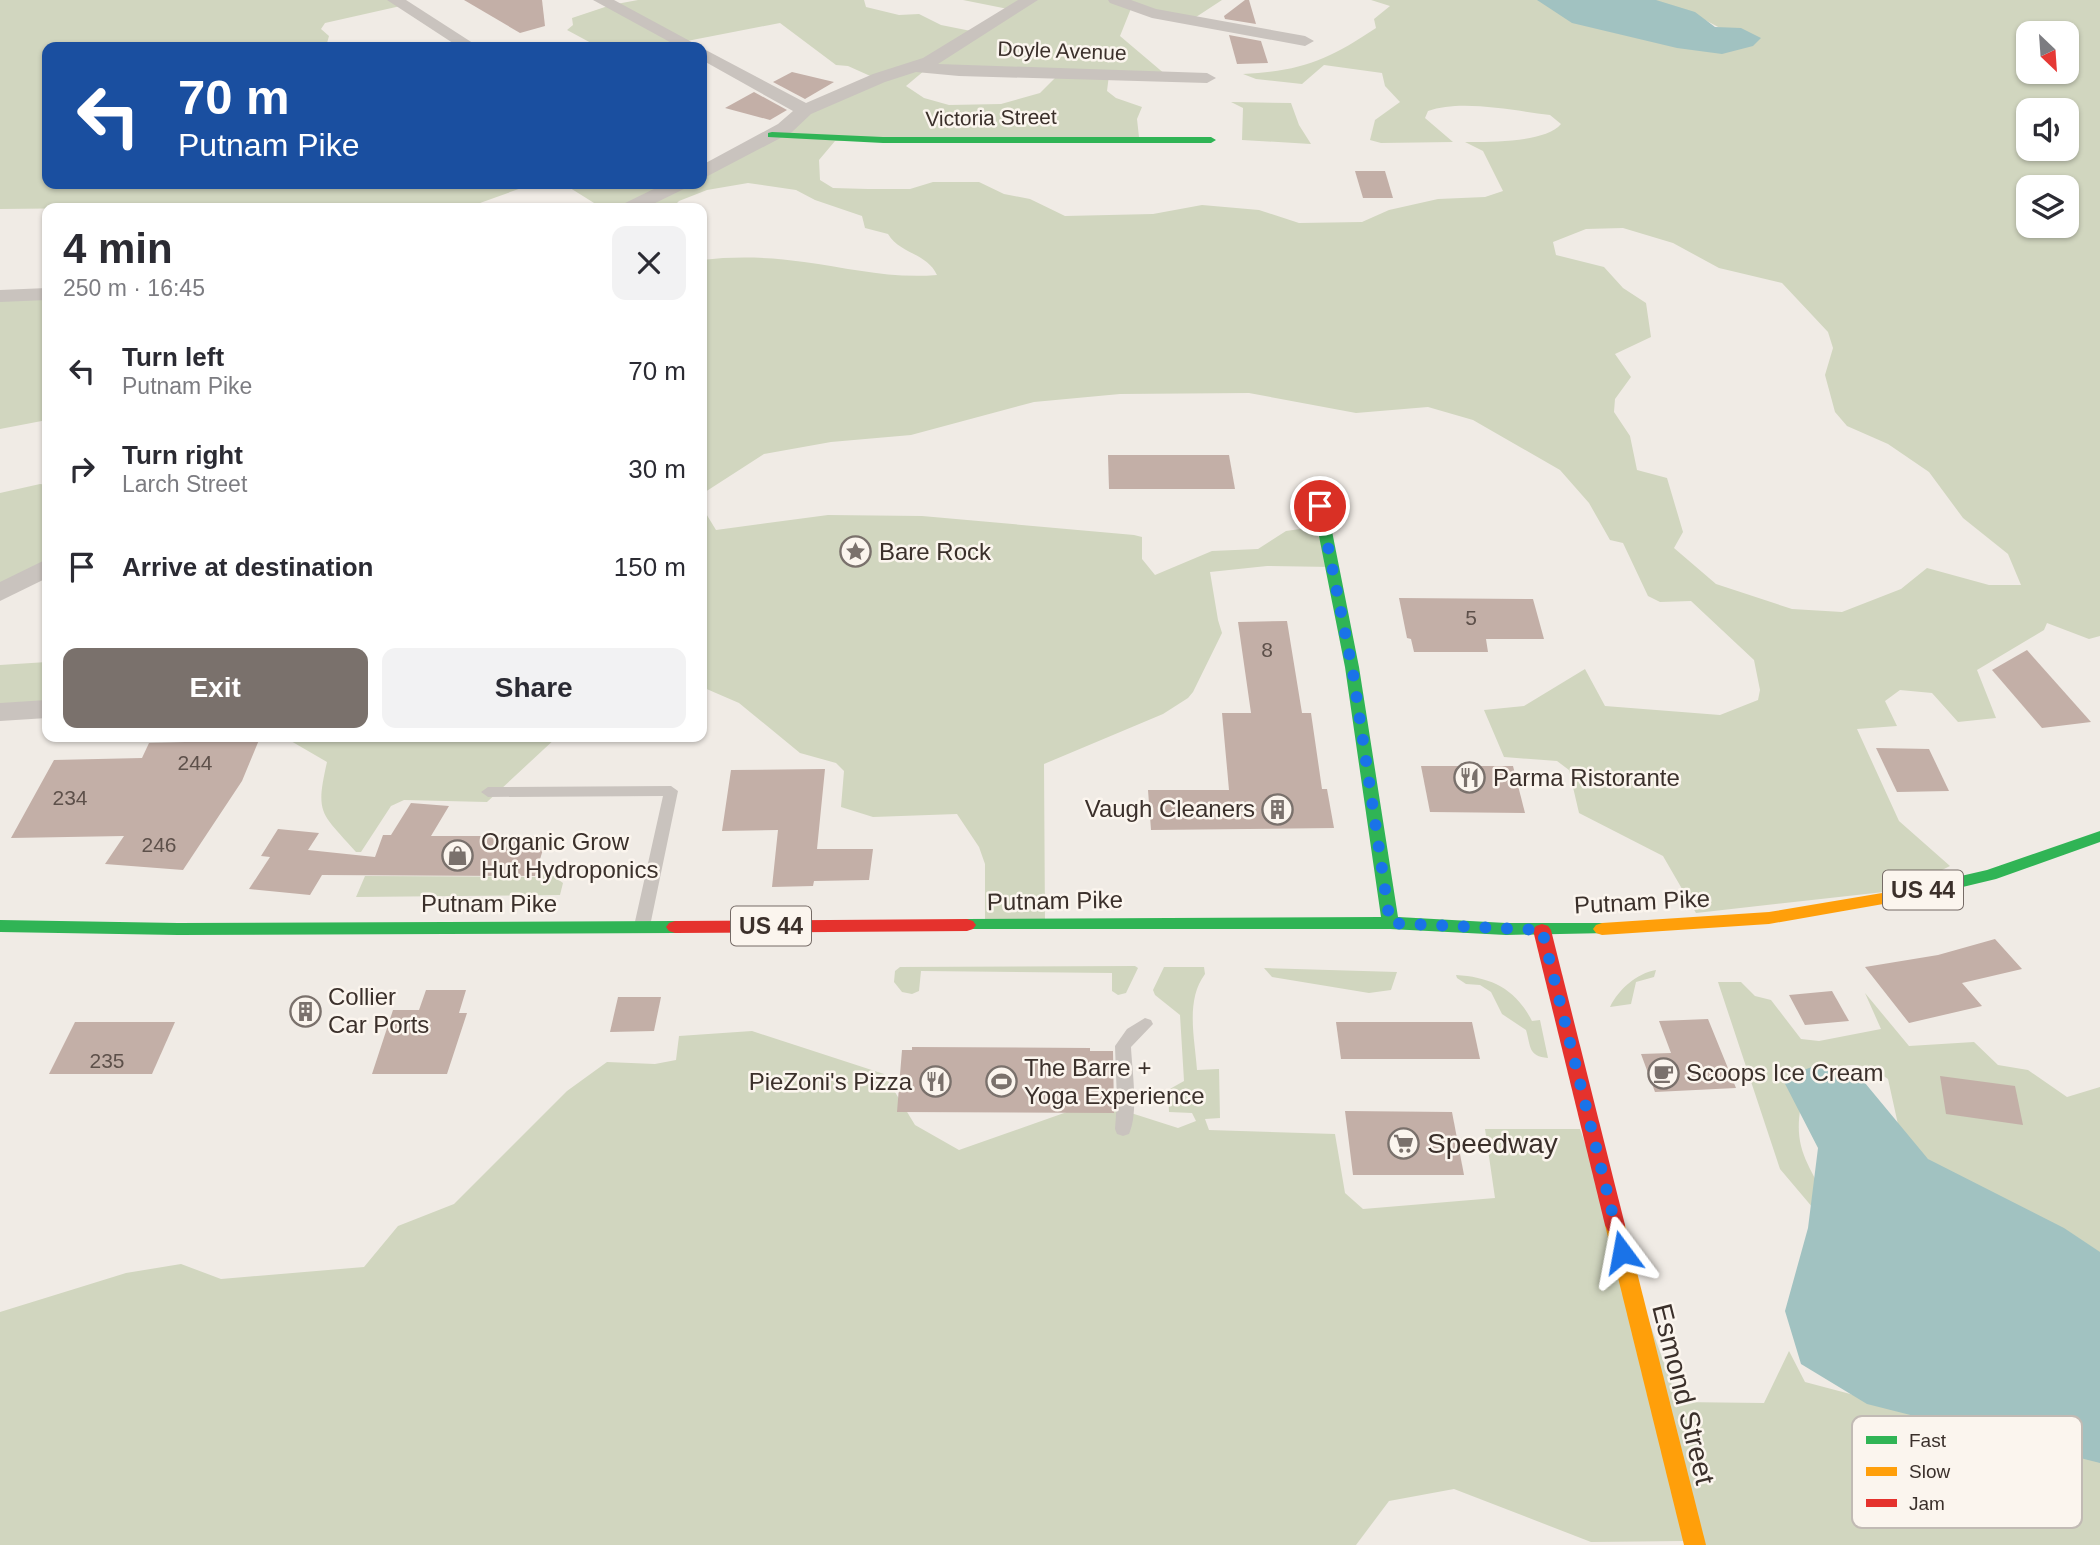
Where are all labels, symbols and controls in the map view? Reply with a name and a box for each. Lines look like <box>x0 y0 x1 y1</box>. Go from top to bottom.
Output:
north arrow <box>2016 21 2079 84</box>
map controls <box>2016 21 2079 238</box>
street label: Doyle Avenue <box>997 37 1127 64</box>
icon: left <box>63 70 154 161</box>
text: 70 m <box>178 70 290 124</box>
button: sound <box>2016 98 2079 161</box>
street label: Victoria Street <box>925 105 1057 130</box>
text: Putnam Pike <box>178 127 359 163</box>
button: layers <box>2016 175 2079 238</box>
text: 4 min <box>63 225 173 272</box>
button: close <box>612 226 686 300</box>
text: 250 m · 16:45 <box>63 275 205 301</box>
text: Turn left <box>122 342 224 372</box>
icon: left <box>63 352 101 390</box>
text: 70 m <box>628 356 686 386</box>
text: Putnam Pike <box>122 373 252 399</box>
text: Turn right <box>122 440 243 470</box>
icon: right <box>63 450 101 488</box>
text: 30 m <box>628 454 686 484</box>
text: Larch Street <box>122 471 247 497</box>
pin <box>1290 476 1350 536</box>
icon: arrive <box>1301 487 1339 525</box>
place icon: Bare Rock <box>839 535 873 569</box>
place label: Bare Rock <box>879 538 992 565</box>
icon: arrive <box>63 548 101 586</box>
text: Arrive at destination <box>122 552 373 582</box>
text: 150 m <box>614 552 686 582</box>
house number: 5 <box>1465 606 1477 629</box>
house number: 8 <box>1261 638 1273 661</box>
button: Exit <box>63 648 368 728</box>
button: Share <box>382 648 686 728</box>
house number: 244 <box>177 751 213 774</box>
restaurant icon: Parma Ristorante <box>1453 761 1487 795</box>
place label: Parma Ristorante <box>1493 764 1680 791</box>
house number: 234 <box>52 786 88 809</box>
building icon: Vaugh Cleaners <box>1261 792 1295 826</box>
place label: Vaugh Cleaners <box>1085 795 1255 822</box>
place label: Organic Grow Hut Hydroponics <box>481 828 658 883</box>
house number: 246 <box>141 833 177 856</box>
shop icon: Organic Grow Hut Hydroponics <box>441 839 475 873</box>
road number: US 44 <box>1883 870 1963 909</box>
street label: Putnam Pike <box>1573 884 1711 919</box>
street label: Putnam Pike <box>987 886 1123 915</box>
street label: Putnam Pike <box>421 890 557 917</box>
road number: US 44 <box>731 906 811 945</box>
place label: Collier Car Ports <box>328 983 429 1038</box>
building icon: Collier Car Ports <box>288 994 322 1028</box>
house number: 235 <box>89 1049 125 1072</box>
place label: The Barre + Yoga Experience <box>1024 1054 1205 1109</box>
cafe icon: Scoops Ice Cream <box>1646 1056 1680 1090</box>
place label: Scoops Ice Cream <box>1686 1059 1883 1086</box>
restaurant icon: PieZoni's Pizza <box>918 1065 952 1099</box>
sports icon: The Barre + Yoga Experience <box>984 1065 1018 1099</box>
place label: PieZoni's Pizza <box>749 1068 913 1095</box>
supermarket icon: Speedway <box>1387 1126 1421 1160</box>
place label: Speedway <box>1427 1128 1558 1159</box>
position arrow <box>1585 1215 1659 1289</box>
street label: Esmond Street <box>1646 1301 1721 1488</box>
legend <box>1852 1416 2082 1528</box>
text: Fast <box>1909 1430 1947 1451</box>
text: Slow <box>1909 1461 1950 1482</box>
text: Jam <box>1909 1493 1945 1514</box>

